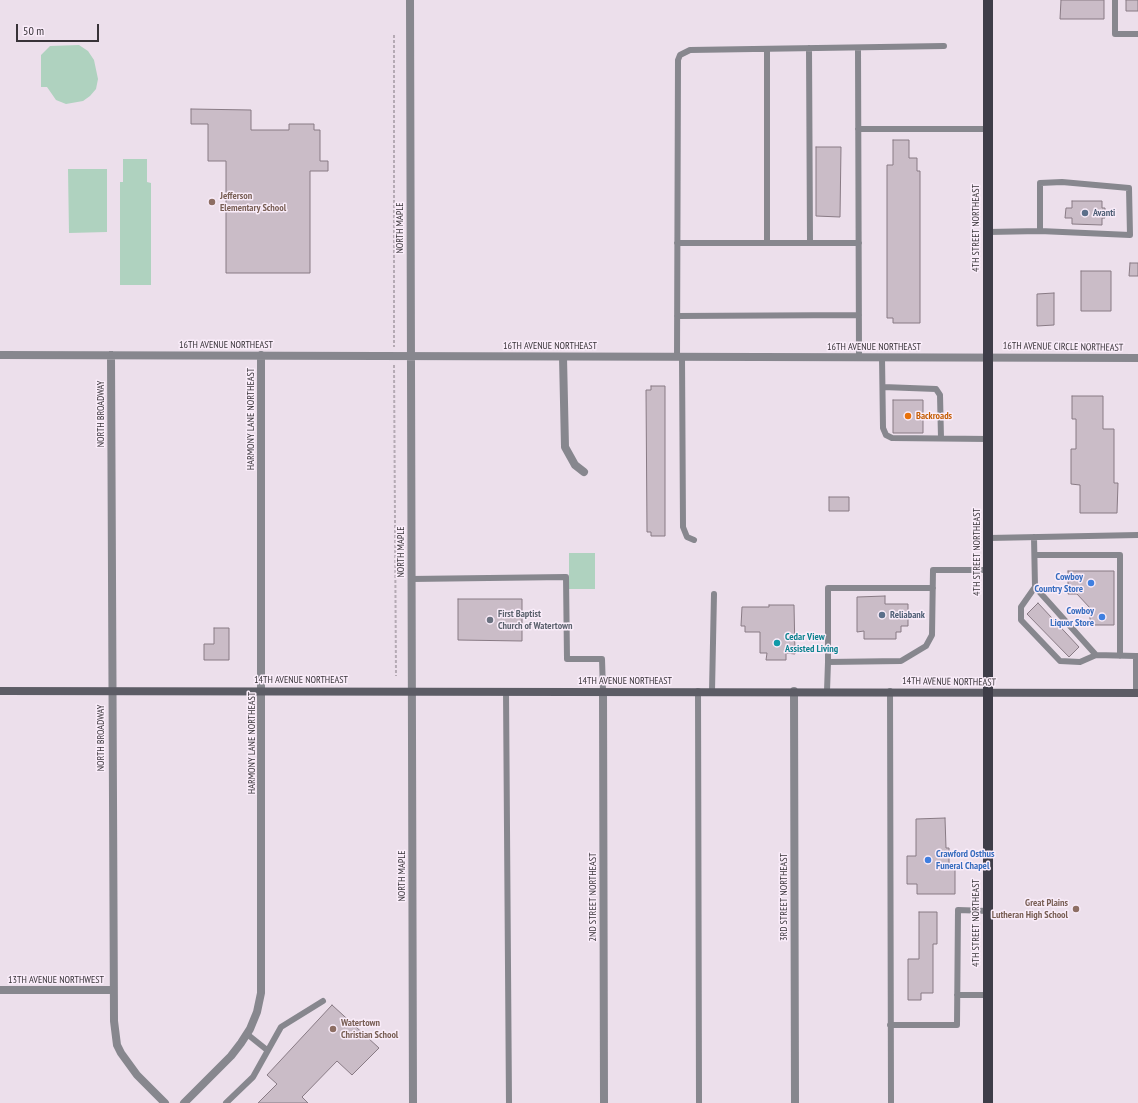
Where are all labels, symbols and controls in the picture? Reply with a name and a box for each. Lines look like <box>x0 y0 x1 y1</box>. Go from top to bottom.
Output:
scale bar <box>18 16 101 42</box>
text: 50 m <box>23 23 44 38</box>
street label: 4TH STREET NORTHEAST <box>970 184 982 272</box>
place label: Jefferson Elementary School <box>220 190 286 214</box>
marker: Jefferson Elementary School <box>207 197 217 207</box>
street label: NORTH MAPLE <box>394 202 406 254</box>
place label: Avanti <box>1093 207 1115 219</box>
marker: Avanti <box>1080 208 1090 218</box>
street label: 16TH AVENUE NORTHEAST <box>179 339 273 351</box>
street label: 16TH AVENUE NORTHEAST <box>503 340 597 352</box>
street label: 16TH AVENUE CIRCLE NORTHEAST <box>1003 340 1123 354</box>
street label: 16TH AVENUE NORTHEAST <box>827 341 921 353</box>
street label: HARMONY LANE NORTHEAST <box>245 368 257 470</box>
street label: NORTH BROADWAY <box>95 381 107 447</box>
place label: Backroads <box>916 410 952 422</box>
marker: Backroads <box>903 411 913 421</box>
street label: 4TH STREET NORTHEAST <box>971 508 983 596</box>
street label: NORTH MAPLE <box>395 526 407 578</box>
place label: Cowboy Country Store <box>1034 571 1083 594</box>
marker: Cowboy Country Store <box>1086 578 1096 588</box>
place label: Cowboy Liquor Store <box>1050 605 1094 628</box>
place label: First Baptist Church of Watertown <box>498 608 573 632</box>
place label: Reliabank <box>890 609 925 621</box>
marker: Reliabank <box>877 610 887 620</box>
marker: Cowboy Liquor Store <box>1097 612 1107 622</box>
marker: First Baptist Church of Watertown <box>485 615 495 625</box>
place label: Cedar View Assisted Living <box>785 631 838 654</box>
marker: Cedar View Assisted Living <box>772 638 782 648</box>
street label: 14TH AVENUE NORTHEAST <box>254 674 348 686</box>
street label: 14TH AVENUE NORTHEAST <box>578 675 672 687</box>
street label: 14TH AVENUE NORTHEAST <box>902 675 996 689</box>
street label: HARMONY LANE NORTHEAST <box>246 692 258 794</box>
street label: NORTH BROADWAY <box>95 705 107 771</box>
place label: Crawford Osthus Funeral Chapel <box>936 848 994 872</box>
street label: NORTH MAPLE <box>396 850 408 902</box>
street label: 2ND STREET NORTHEAST <box>587 853 599 941</box>
street label: 3RD STREET NORTHEAST <box>778 853 790 941</box>
marker: Crawford Osthus Funeral Chapel <box>923 855 933 865</box>
street label: 4TH STREET NORTHEAST <box>970 879 982 967</box>
place label: Great Plains Lutheran High School <box>992 897 1068 920</box>
marker: Great Plains Lutheran High School <box>1071 904 1081 914</box>
street label: 13TH AVENUE NORTHWEST <box>8 974 104 986</box>
place label: Watertown Christian School <box>341 1017 398 1040</box>
marker: Watertown Christian School <box>328 1024 338 1034</box>

